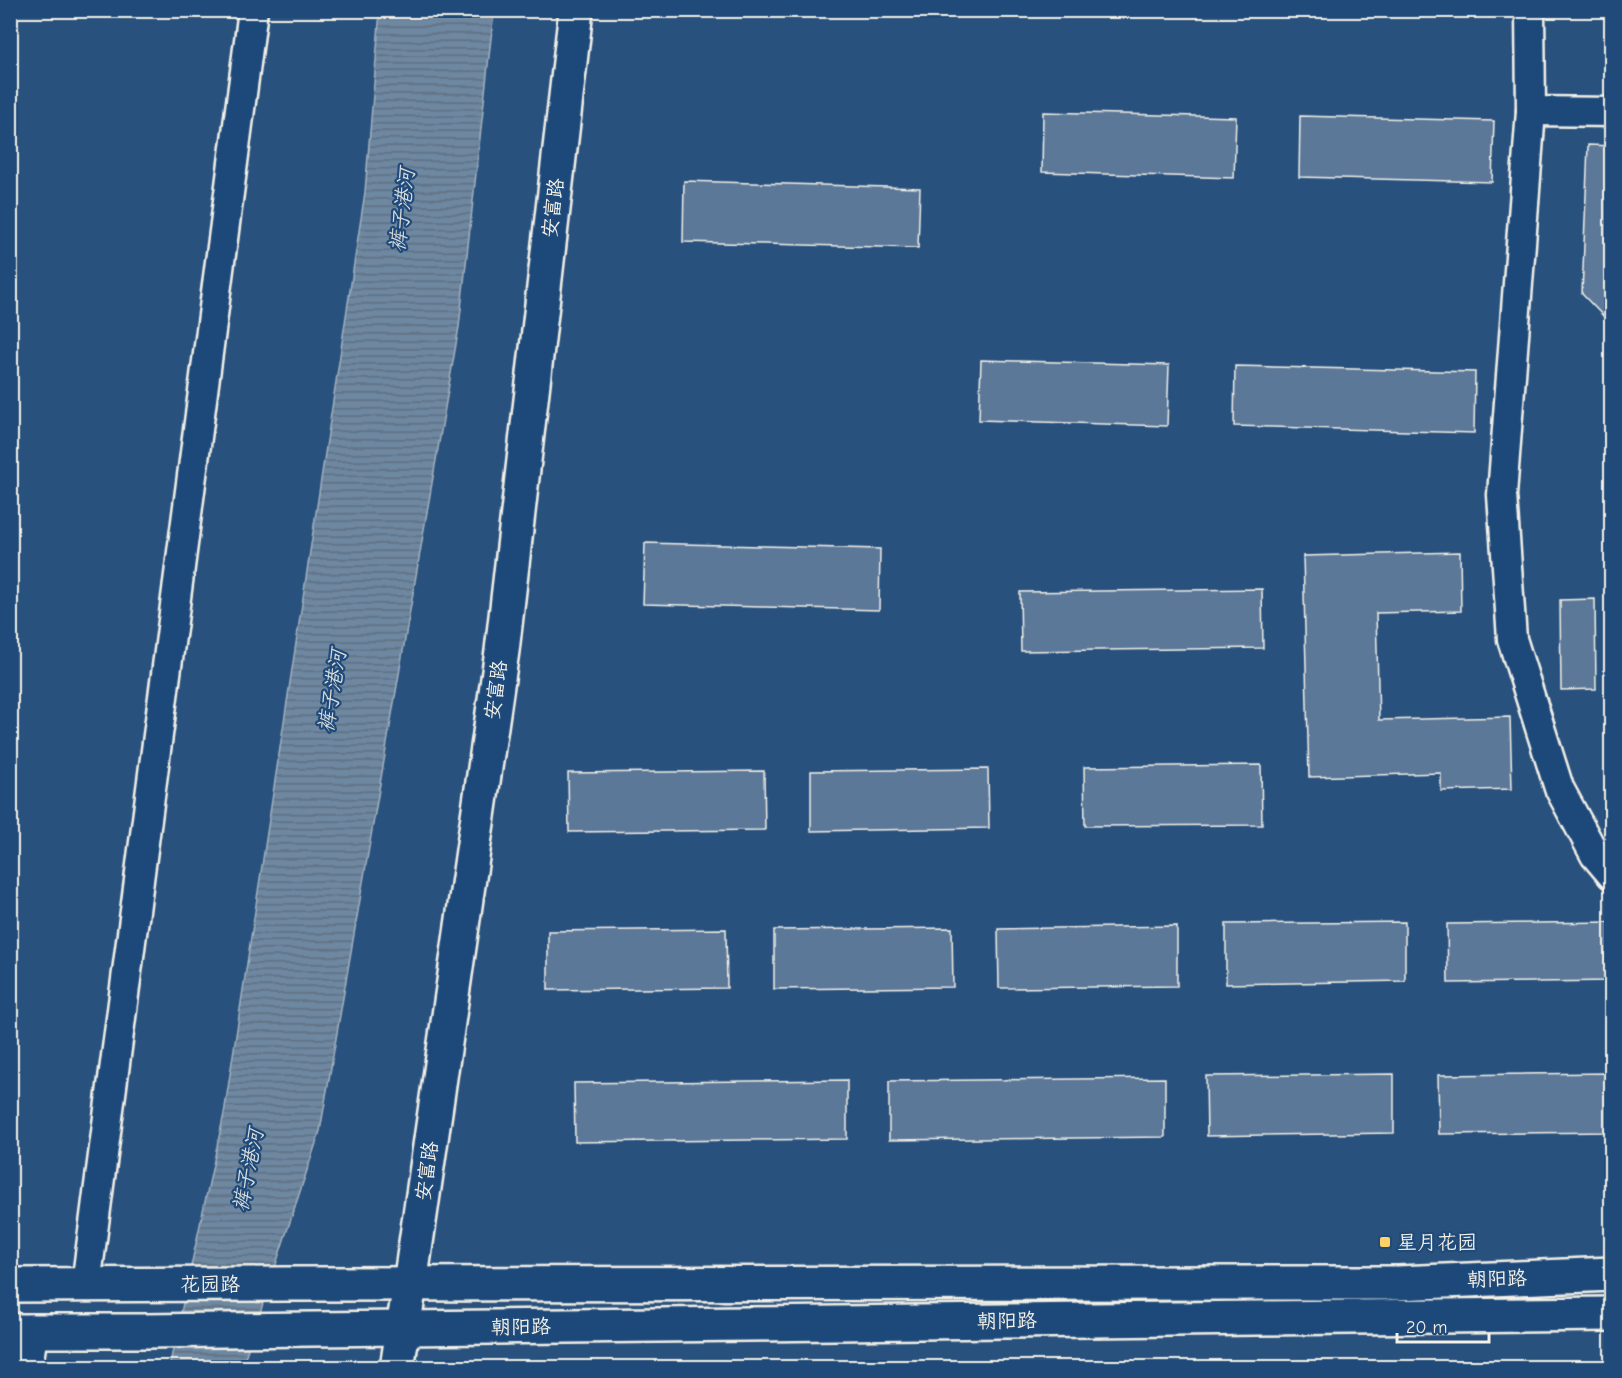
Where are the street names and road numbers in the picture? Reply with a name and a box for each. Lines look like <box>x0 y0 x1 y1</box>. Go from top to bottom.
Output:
street label: 安富路 <box>538 176 568 239</box>
street label: 安富路 <box>480 658 512 721</box>
street label: 安富路 <box>411 1139 443 1202</box>
street label: 朝阳路 <box>1467 1266 1528 1292</box>
street label: 花园路 <box>180 1273 241 1296</box>
street label: 朝阳路 <box>977 1309 1038 1333</box>
street label: 朝阳路 <box>491 1315 552 1339</box>

